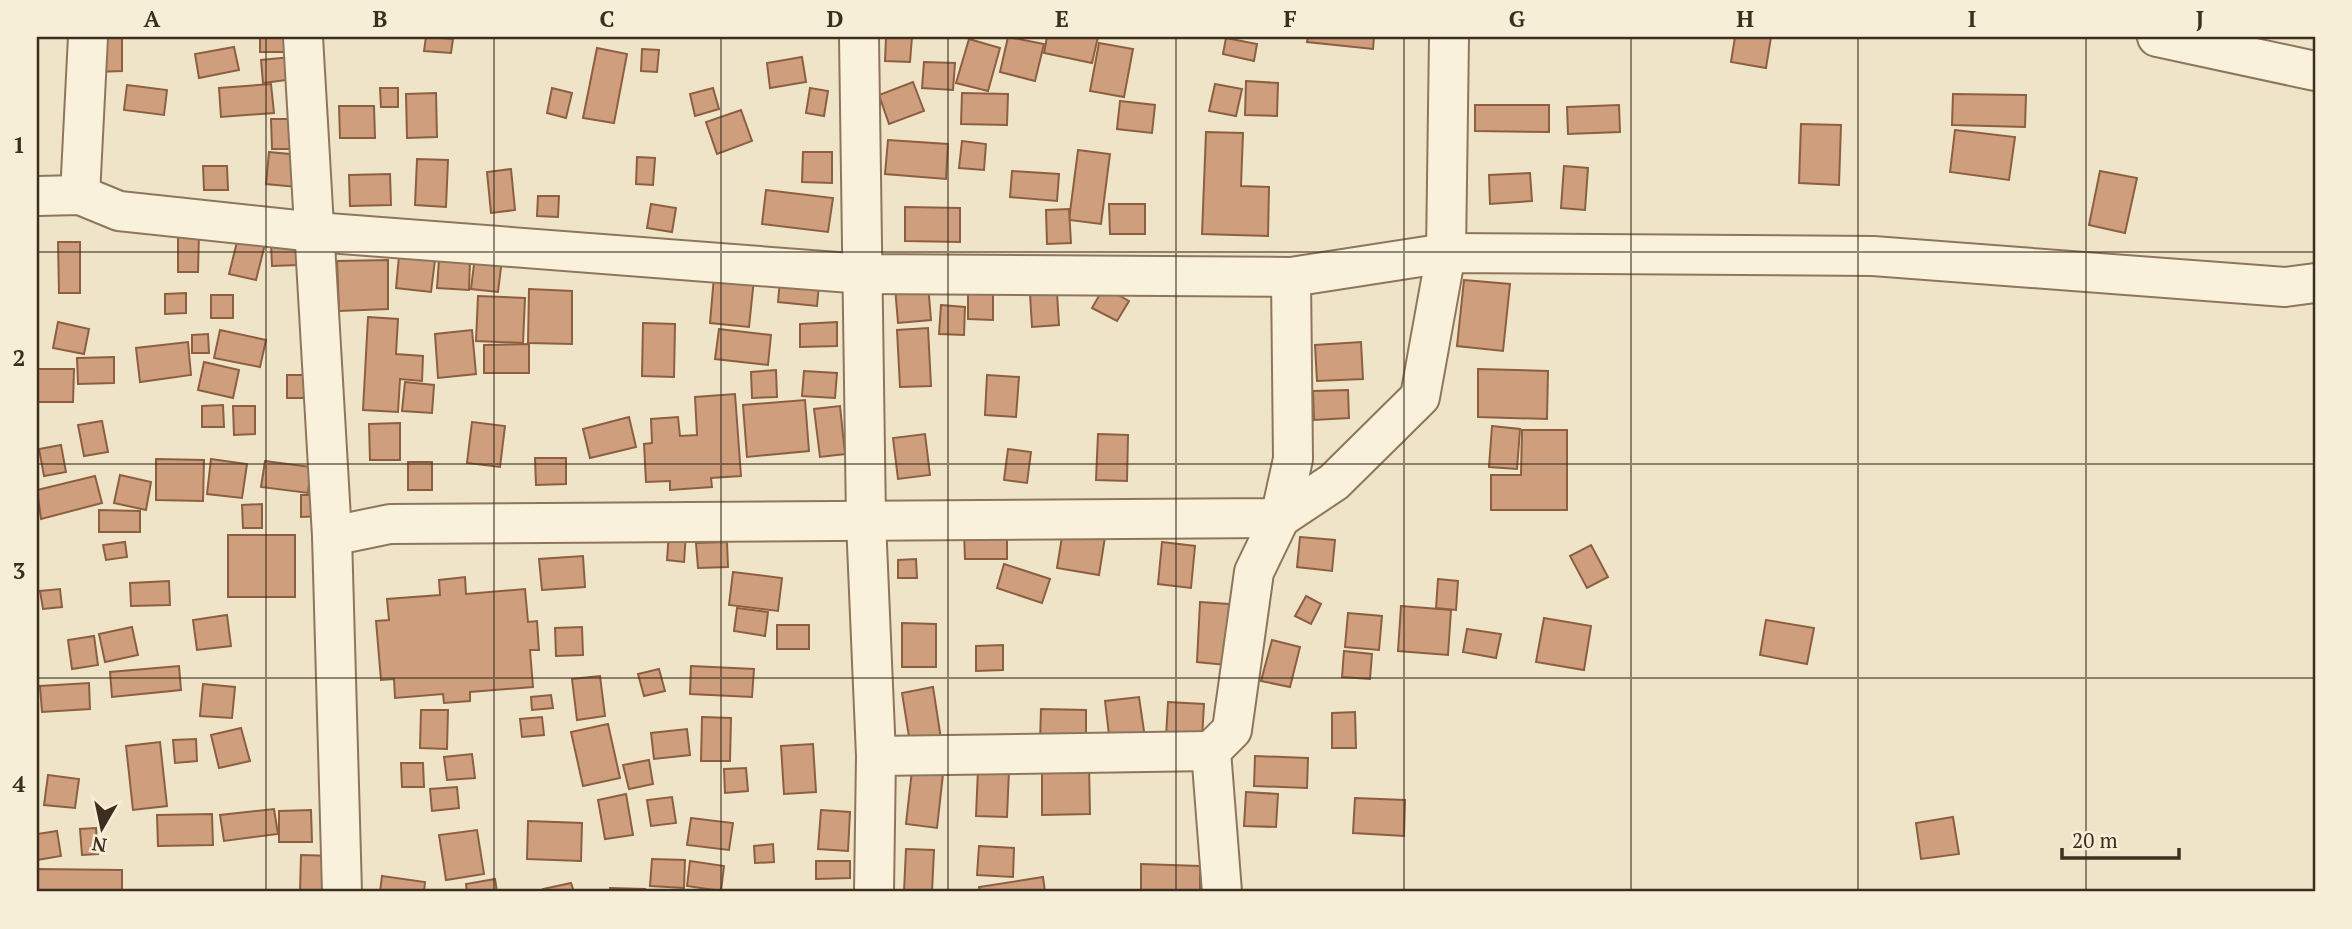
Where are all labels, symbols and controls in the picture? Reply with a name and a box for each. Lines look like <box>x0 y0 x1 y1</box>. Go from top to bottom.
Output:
text: A <box>144 3 161 34</box>
text: B <box>373 3 388 34</box>
text: C <box>600 3 615 34</box>
text: D <box>827 3 844 34</box>
text: E <box>1055 3 1069 34</box>
text: F <box>1283 3 1297 34</box>
text: G <box>1509 3 1526 34</box>
text: H <box>1736 3 1754 34</box>
text: I <box>1968 3 1976 34</box>
text: J <box>2196 3 2204 34</box>
text: 1 <box>13 129 26 160</box>
text: 2 <box>13 342 26 373</box>
text: 3 <box>13 555 26 586</box>
text: 4 <box>13 768 26 799</box>
north arrow <box>66 792 136 862</box>
scale bar <box>2062 817 2179 861</box>
text: 20 m <box>2072 826 2118 854</box>
text: N <box>90 832 108 859</box>

